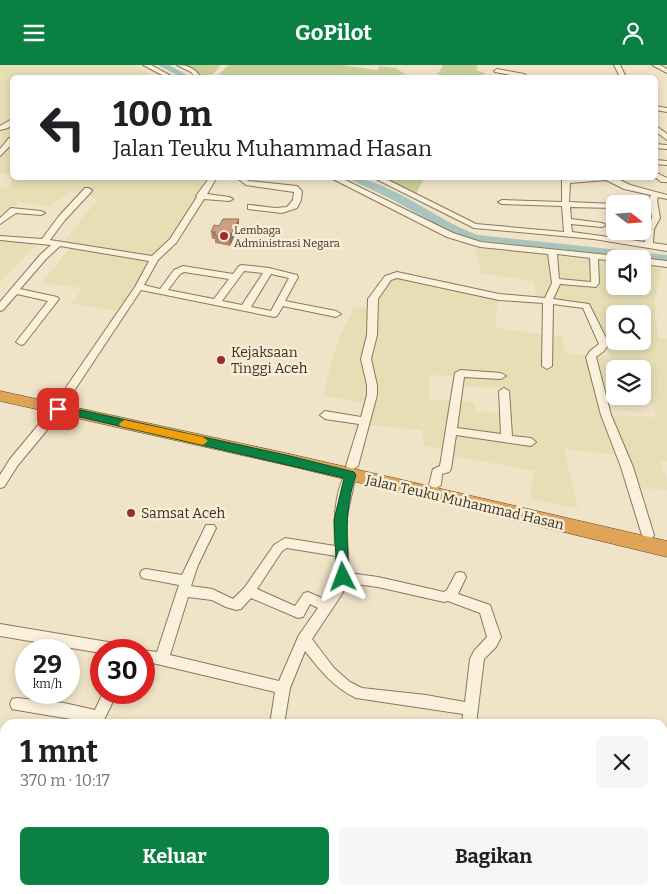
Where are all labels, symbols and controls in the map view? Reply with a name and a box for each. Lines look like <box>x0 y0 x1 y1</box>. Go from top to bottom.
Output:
icon: menu <box>20 19 48 47</box>
text: GoPilot <box>295 19 372 46</box>
icon: person <box>619 19 647 47</box>
text: 100 m <box>113 93 212 135</box>
icon: left <box>30 95 95 160</box>
text: Jalan Teuku Muhammad Hasan <box>113 135 432 162</box>
north arrow <box>606 195 651 240</box>
map controls <box>606 195 651 405</box>
place label: Lembaga Administrasi Negara <box>234 224 340 250</box>
marker: Lembaga Administrasi Negara <box>218 230 230 242</box>
button: sound <box>606 250 651 295</box>
button: search <box>606 305 651 350</box>
place label: Kejaksaan Tinggi Aceh <box>231 344 308 377</box>
marker: Kejaksaan Tinggi Aceh <box>215 354 227 366</box>
button: layers <box>606 360 651 405</box>
pin <box>37 388 79 430</box>
icon: arrive <box>44 395 72 423</box>
street label: Jalan Teuku Muhammad Hasan <box>363 471 566 534</box>
place label: Samsat Aceh <box>141 505 226 522</box>
marker: Samsat Aceh <box>125 507 137 519</box>
position arrow <box>316 550 368 602</box>
speed limit sign: 30 <box>90 639 155 704</box>
text: 29 <box>33 650 62 680</box>
text: km/h <box>33 677 62 691</box>
text: 1 mnt <box>20 734 98 770</box>
button: close <box>596 736 648 788</box>
text: 370 m · 10:17 <box>20 771 110 790</box>
button: Keluar <box>20 827 329 885</box>
button: Bagikan <box>339 827 648 885</box>

